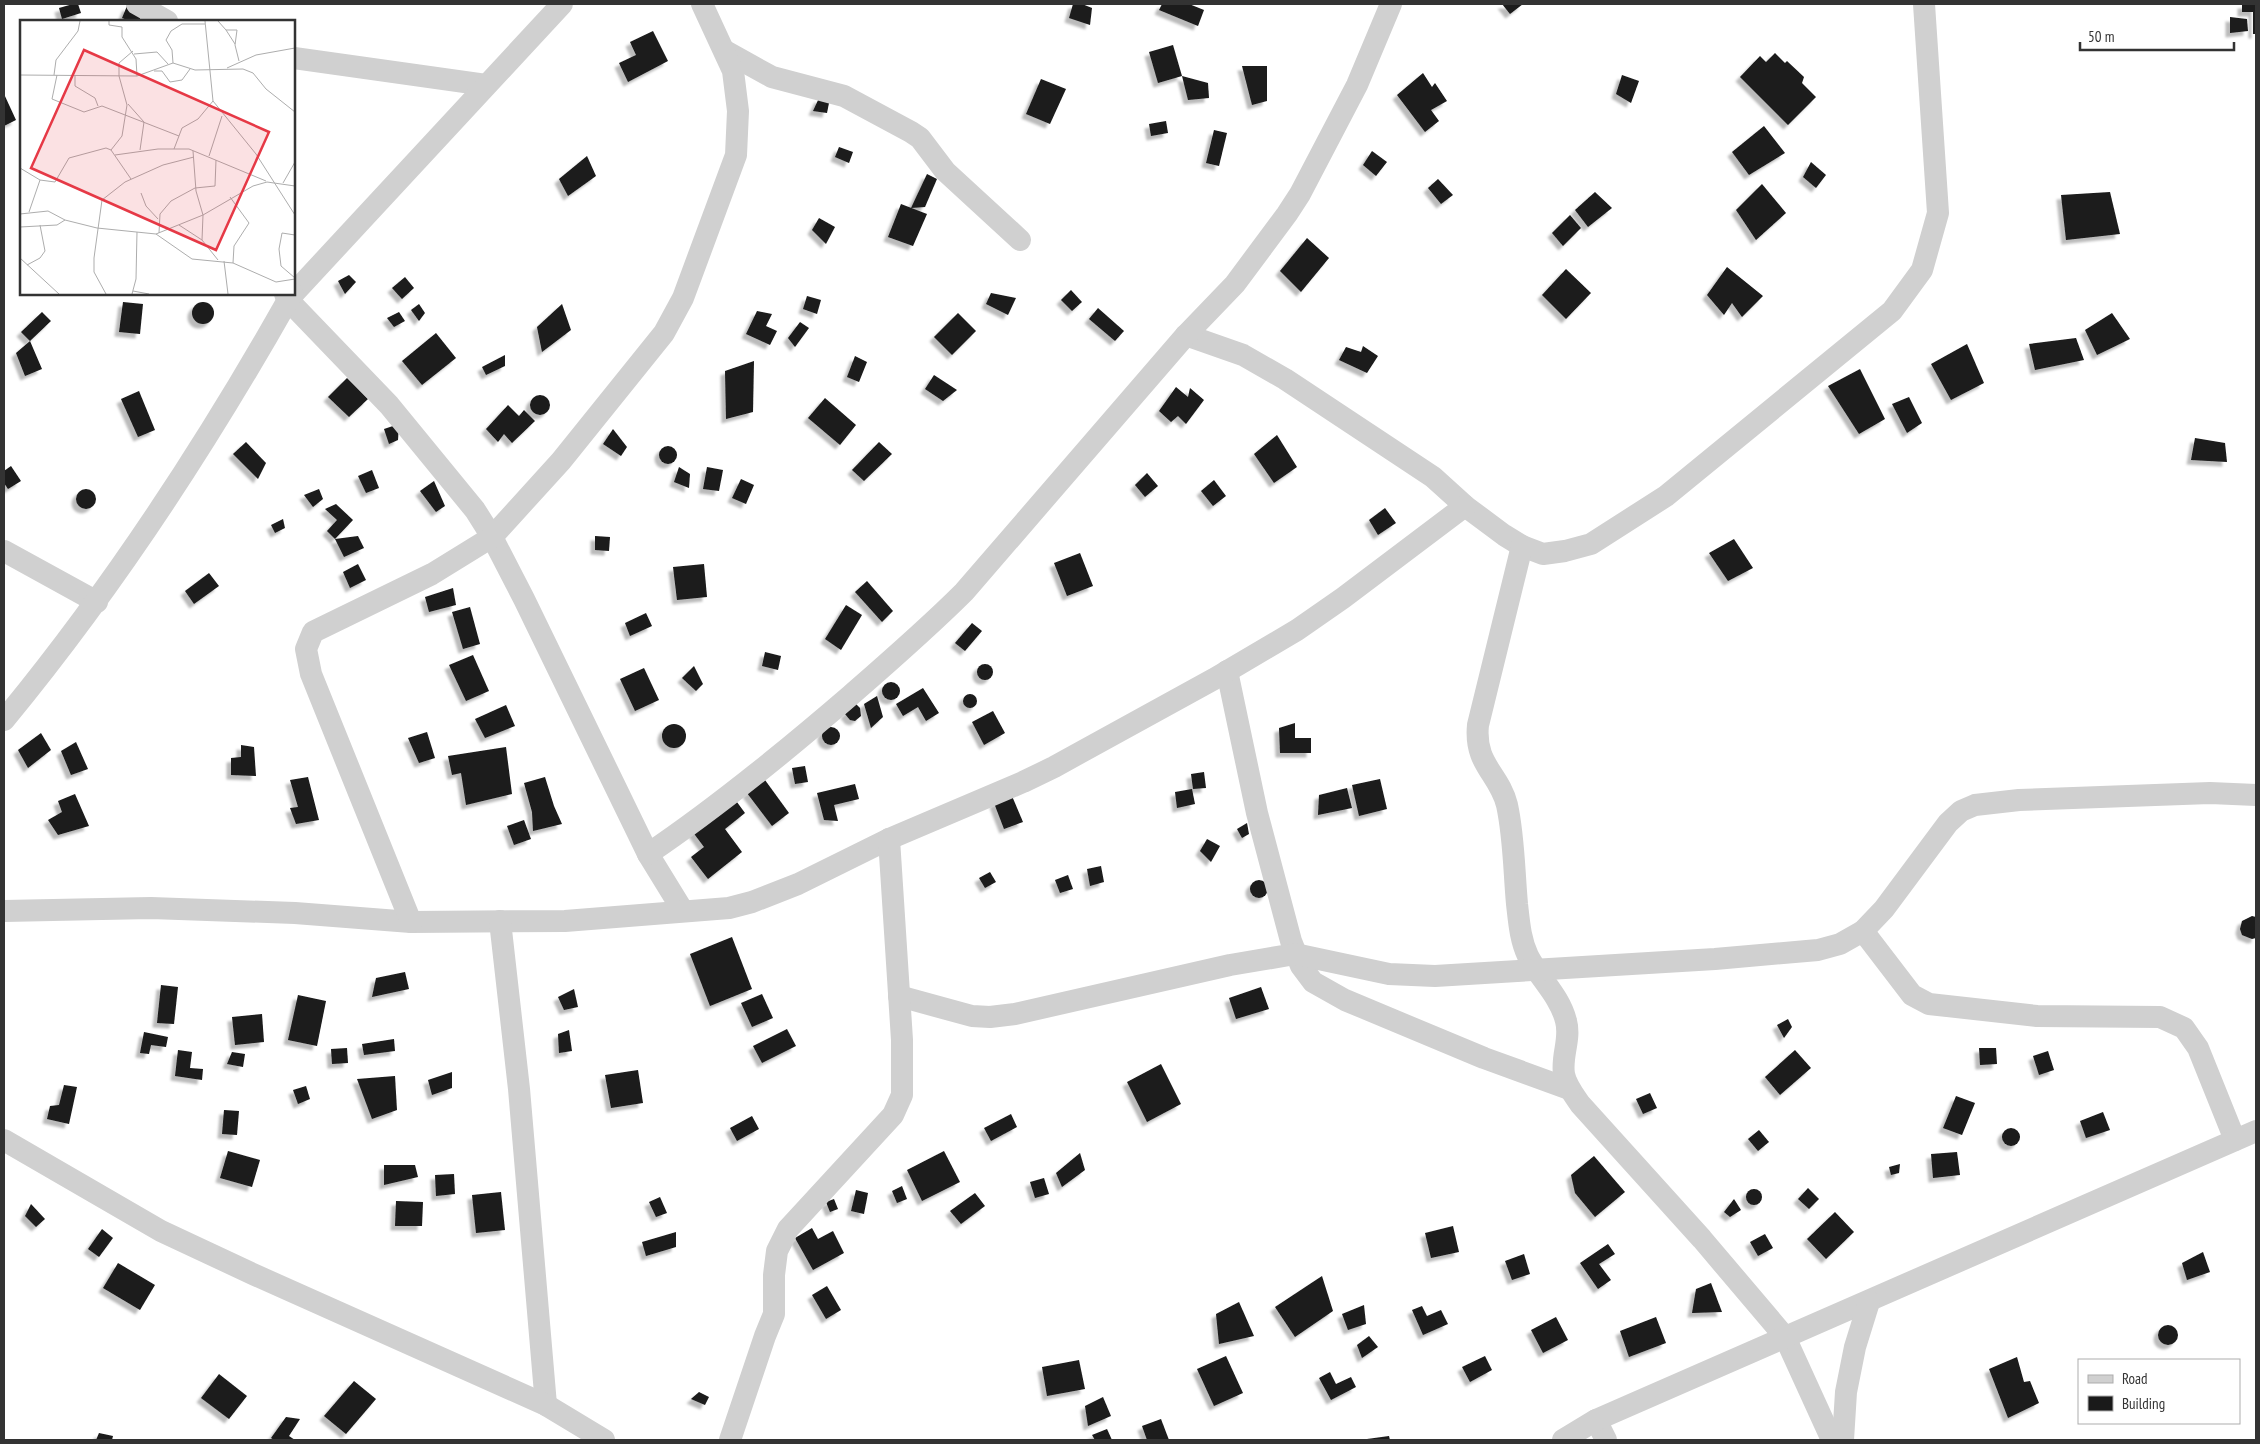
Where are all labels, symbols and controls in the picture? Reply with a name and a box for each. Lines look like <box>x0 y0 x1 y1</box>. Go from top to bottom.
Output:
inset map <box>20 20 295 295</box>
scale bar <box>2080 20 2234 52</box>
text: 50 m <box>2088 27 2114 46</box>
legend <box>2078 1359 2240 1424</box>
text: Road <box>2122 1369 2148 1388</box>
text: Building <box>2122 1394 2165 1413</box>

